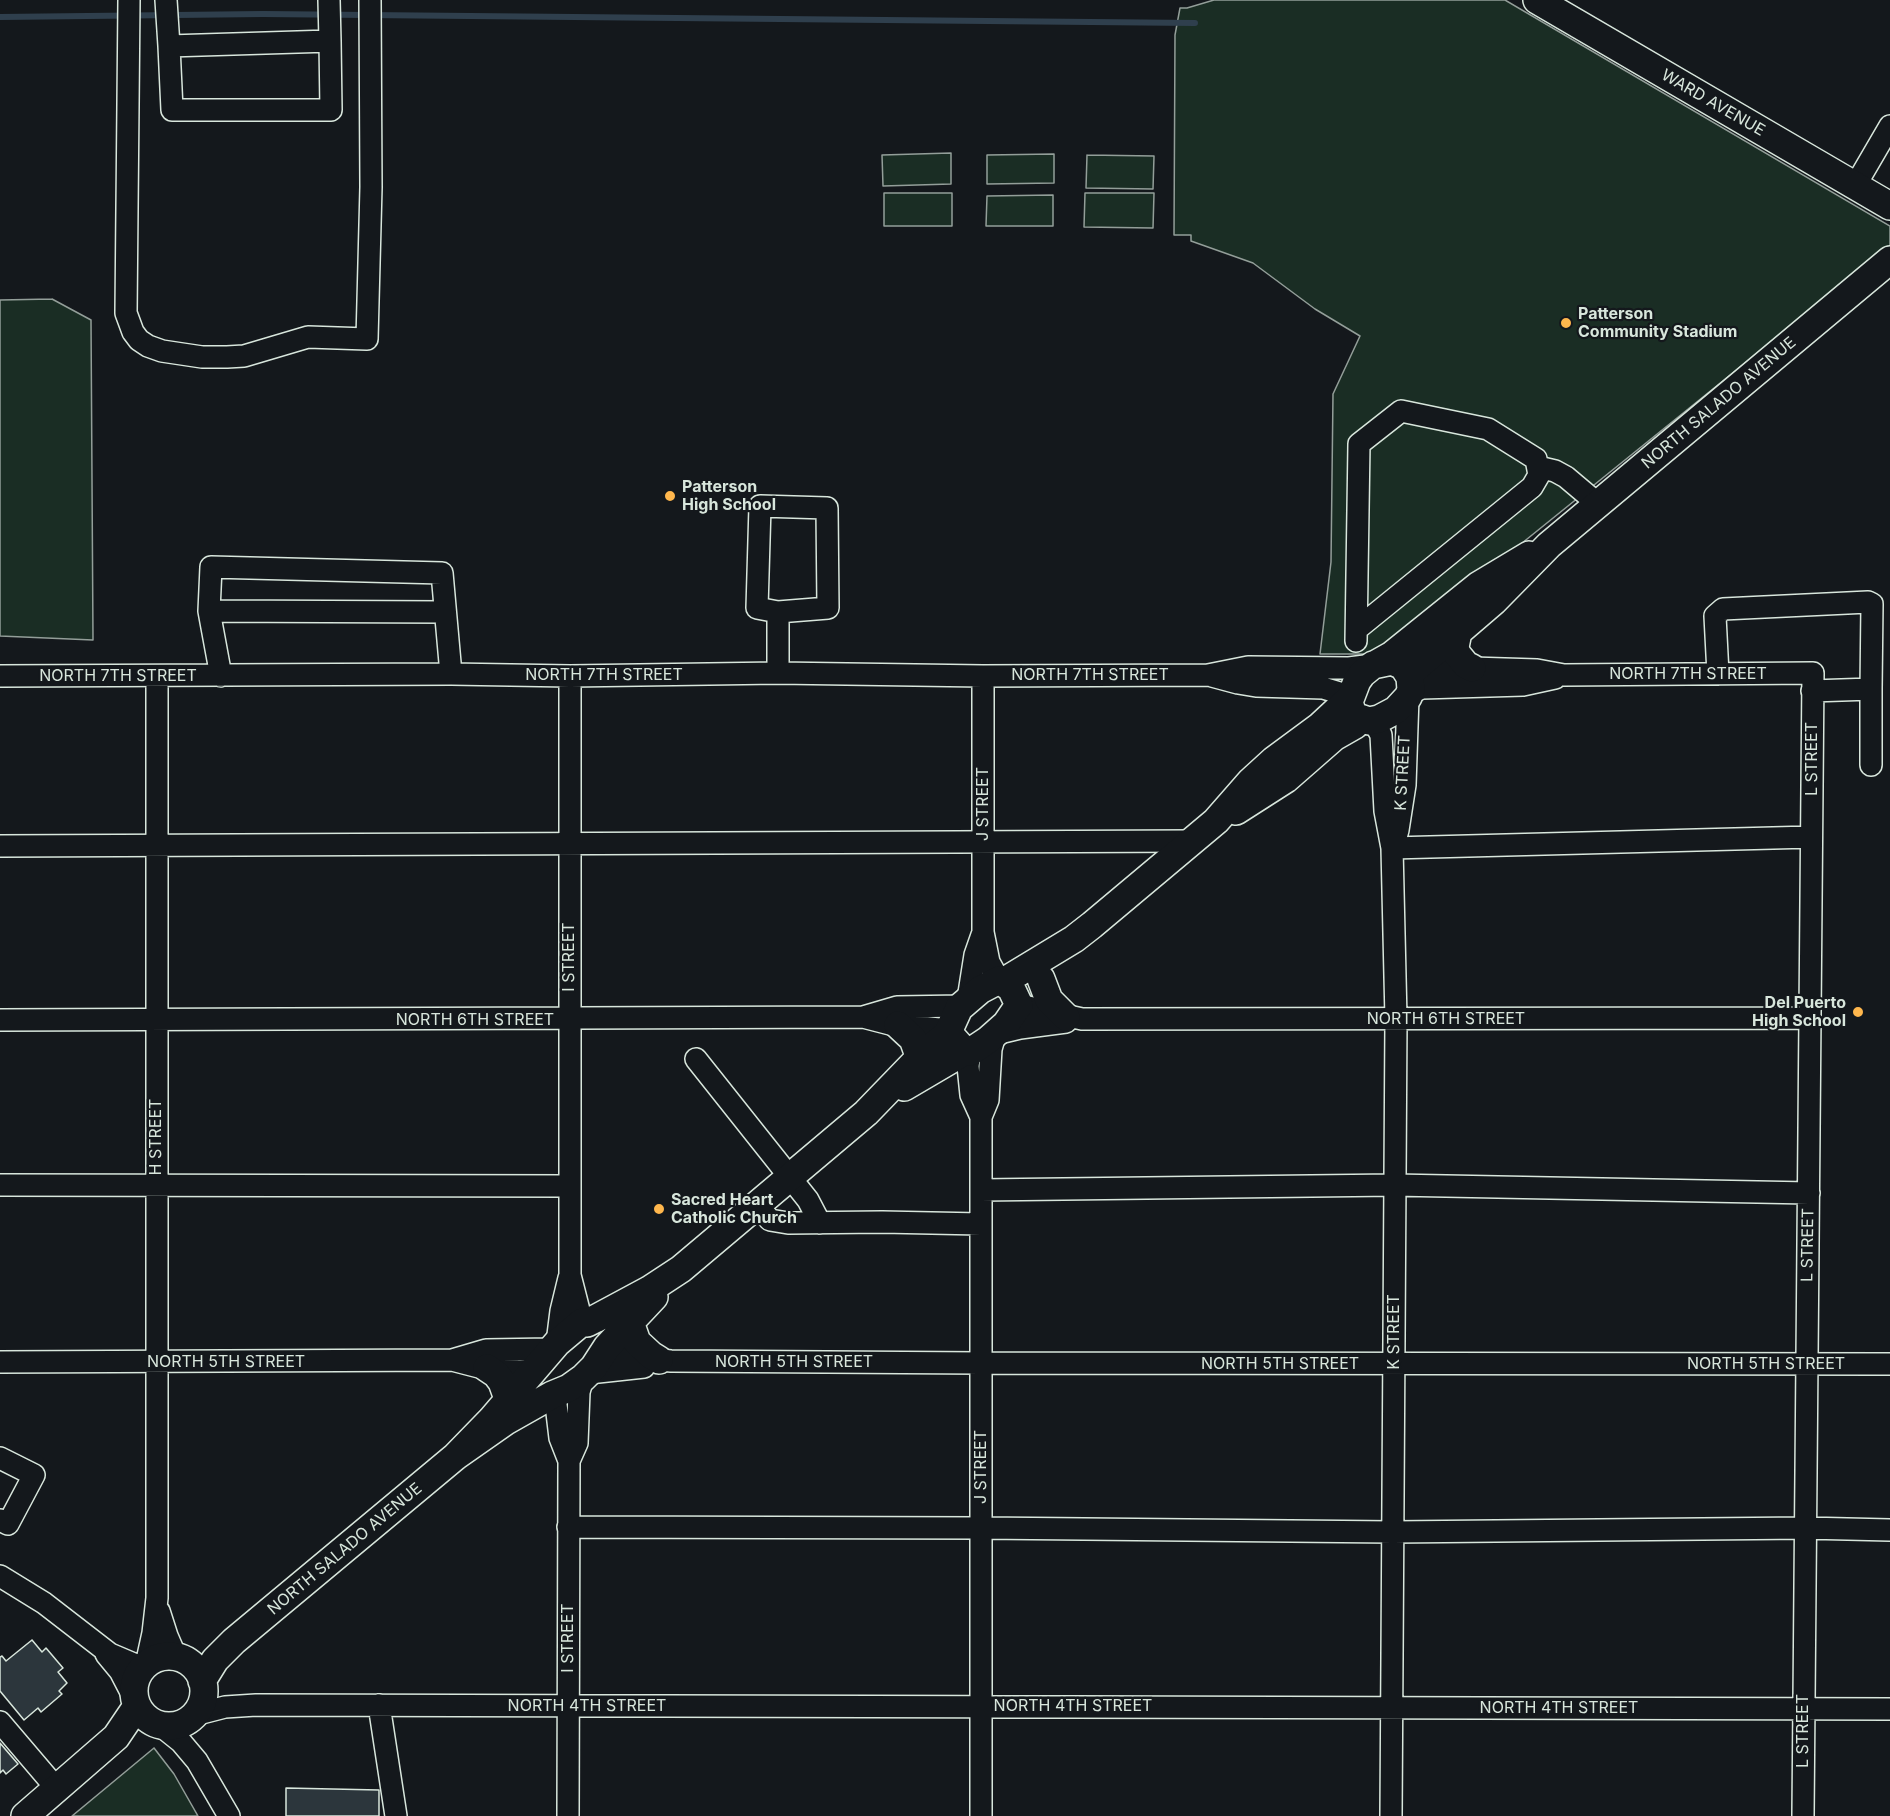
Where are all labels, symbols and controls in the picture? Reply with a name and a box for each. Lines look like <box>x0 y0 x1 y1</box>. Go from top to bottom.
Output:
street label: WARD AVENUE <box>1658 66 1768 140</box>
place label: Patterson Community Stadium <box>1578 304 1737 342</box>
marker: Patterson Community Stadium <box>1559 316 1573 330</box>
street label: NORTH SALADO AVENUE <box>1638 333 1800 473</box>
place label: Patterson High School <box>682 477 776 515</box>
marker: Patterson High School <box>663 489 677 503</box>
street label: NORTH 7TH STREET <box>1609 664 1767 684</box>
street label: NORTH 7TH STREET <box>525 665 683 685</box>
street label: NORTH 7TH STREET <box>1011 665 1169 685</box>
street label: NORTH 7TH STREET <box>39 666 197 686</box>
street label: L STREET <box>1802 722 1822 796</box>
street label: K STREET <box>1391 735 1415 811</box>
street label: J STREET <box>973 767 993 841</box>
street label: I STREET <box>559 922 579 992</box>
place label: Del Puerto High School <box>1752 993 1846 1031</box>
marker: Del Puerto High School <box>1851 1005 1865 1019</box>
street label: NORTH 6TH STREET <box>1367 1009 1525 1029</box>
street label: NORTH 6TH STREET <box>396 1010 554 1030</box>
street label: H STREET <box>146 1099 166 1175</box>
place label: Sacred Heart Catholic Church <box>671 1190 797 1228</box>
marker: Sacred Heart Catholic Church <box>652 1202 666 1216</box>
street label: L STREET <box>1798 1208 1818 1282</box>
street label: K STREET <box>1384 1294 1404 1370</box>
street label: NORTH 5TH STREET <box>147 1352 305 1372</box>
street label: NORTH 5TH STREET <box>715 1352 873 1372</box>
street label: NORTH 5TH STREET <box>1201 1354 1359 1374</box>
street label: NORTH 5TH STREET <box>1687 1354 1845 1374</box>
street label: J STREET <box>971 1430 991 1504</box>
street label: NORTH SALADO AVENUE <box>264 1479 426 1619</box>
street label: I STREET <box>558 1603 578 1673</box>
street label: L STREET <box>1793 1694 1813 1768</box>
street label: NORTH 4TH STREET <box>508 1696 666 1716</box>
street label: NORTH 4TH STREET <box>994 1696 1152 1716</box>
street label: NORTH 4TH STREET <box>1480 1698 1638 1718</box>

